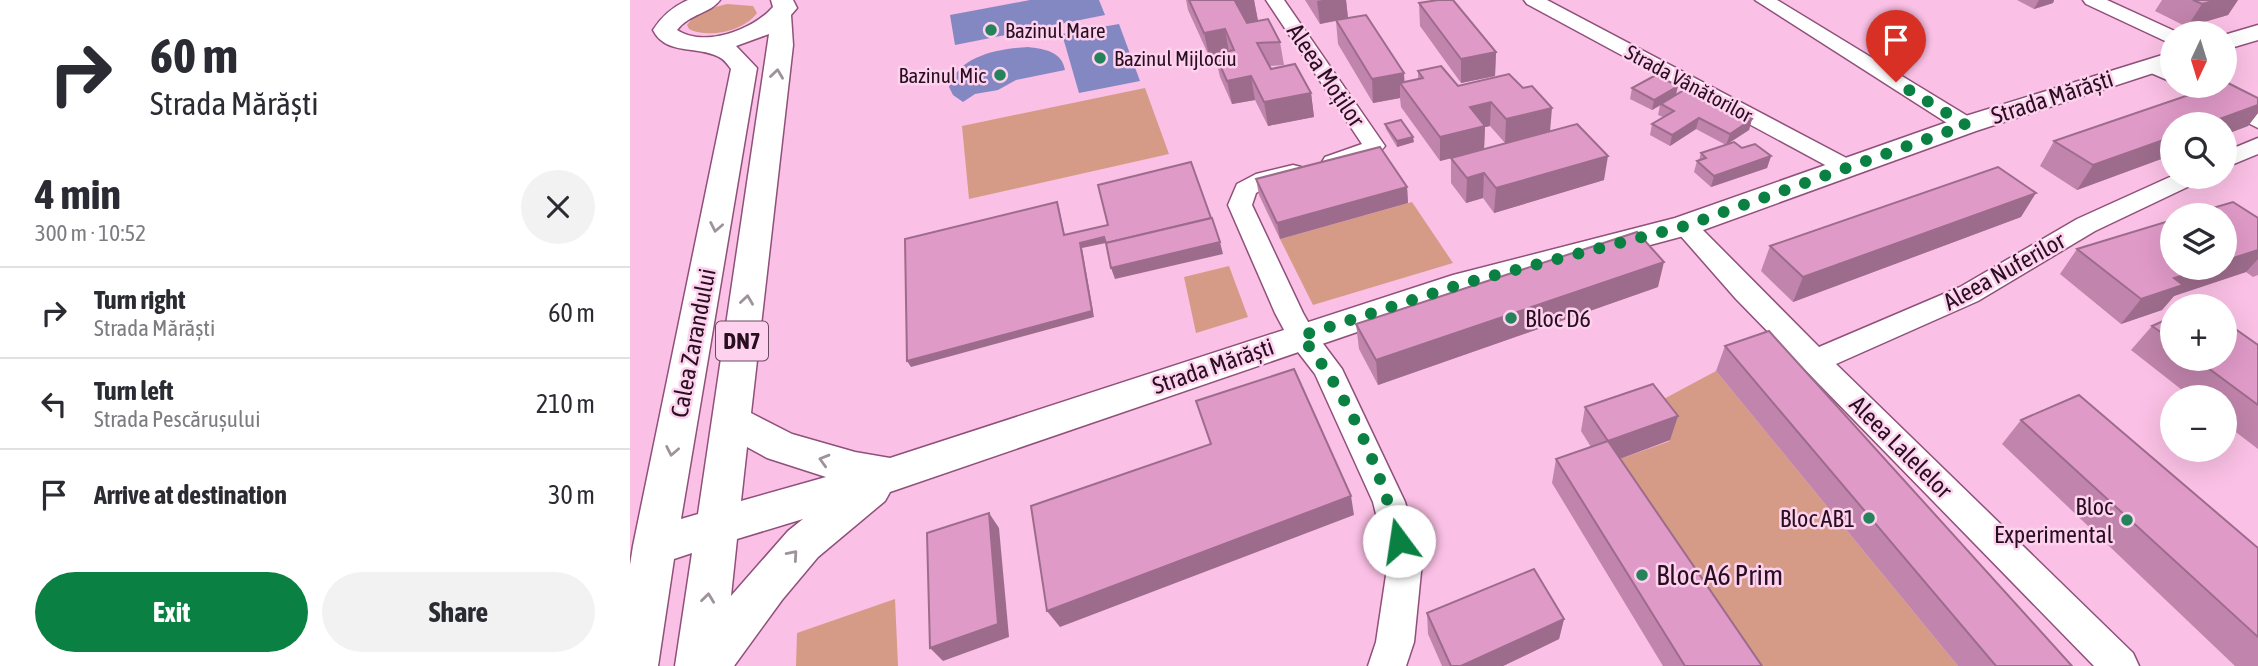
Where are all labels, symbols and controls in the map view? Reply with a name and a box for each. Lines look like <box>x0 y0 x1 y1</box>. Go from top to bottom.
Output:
pin <box>1866 10 1926 82</box>
place label: Bazinul Mare <box>1005 18 1105 42</box>
street label: Aleea Moților <box>1282 18 1371 132</box>
icon: arrive <box>1877 21 1915 59</box>
north arrow <box>2160 21 2236 98</box>
map controls <box>2160 21 2237 462</box>
marker: Bazinul Mare <box>983 22 999 38</box>
text: 60 m <box>150 27 238 83</box>
icon: right <box>35 28 126 119</box>
street label: Strada Vânătorilor <box>1621 39 1757 127</box>
place label: Bazinul Mijlociu <box>1114 46 1237 70</box>
marker: Bazinul Mijlociu <box>1092 50 1108 66</box>
place label: Bazinul Mic <box>898 63 986 87</box>
street label: Strada Mărăști <box>1988 65 2116 129</box>
marker: Bazinul Mic <box>992 67 1008 83</box>
one-way arrow <box>770 69 785 80</box>
text: Strada Mărăști <box>150 85 319 122</box>
button: search <box>2160 112 2237 189</box>
text: 4 min <box>35 170 121 218</box>
button: close <box>521 170 595 244</box>
button: layers <box>2160 203 2237 280</box>
text: 300 m · 10:52 <box>35 220 146 246</box>
one-way arrow <box>709 221 724 233</box>
street label: Aleea Nuferilor <box>1939 226 2070 315</box>
street label: Calea Zarandului <box>665 266 721 420</box>
text: Turn right <box>94 285 185 315</box>
icon: right <box>35 294 73 332</box>
one-way arrow <box>739 294 754 306</box>
button: + <box>2160 294 2237 371</box>
text: 60 m <box>548 298 595 328</box>
place label: Bloc D6 <box>1525 305 1591 332</box>
marker: Bloc D6 <box>1503 310 1519 326</box>
text: Strada Mărăști <box>94 315 215 341</box>
road number: DN7 <box>716 322 768 360</box>
street label: Strada Mărăști <box>1149 333 1277 399</box>
text: Turn left <box>94 376 174 406</box>
icon: left <box>35 385 73 423</box>
button: − <box>2160 385 2237 462</box>
text: 210 m <box>536 389 595 419</box>
street label: Aleea Lalelelor <box>1844 390 1958 504</box>
text: Strada Pescărușului <box>94 406 260 432</box>
one-way arrow <box>666 445 681 457</box>
one-way arrow <box>818 453 830 468</box>
icon: arrive <box>35 476 73 514</box>
text: Arrive at destination <box>94 480 287 510</box>
text: 30 m <box>548 480 595 510</box>
place label: Bloc Experimental <box>1994 493 2114 548</box>
position arrow <box>1362 504 1436 578</box>
place label: Bloc AB1 <box>1780 505 1855 532</box>
marker: Bloc AB1 <box>1861 510 1877 526</box>
marker: Bloc Experimental <box>2119 512 2135 528</box>
one-way arrow <box>785 550 797 563</box>
place label: Bloc A6 Prim <box>1656 559 1783 591</box>
marker: Bloc A6 Prim <box>1634 567 1650 583</box>
button: Exit <box>35 572 308 652</box>
button: Share <box>322 572 595 652</box>
one-way arrow <box>700 592 715 604</box>

